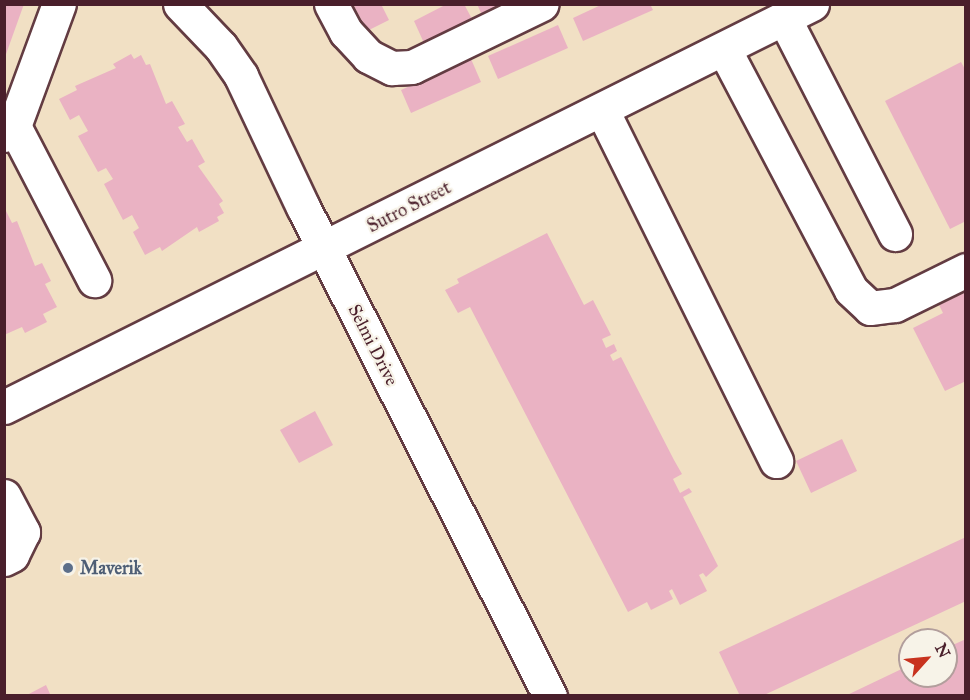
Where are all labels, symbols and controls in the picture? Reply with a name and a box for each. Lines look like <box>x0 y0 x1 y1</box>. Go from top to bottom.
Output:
street label: Sutro Street <box>364 177 454 237</box>
street label: Selmi Drive <box>343 301 403 389</box>
place label: Maverik <box>80 557 142 579</box>
marker: Maverik <box>61 561 75 575</box>
north arrow <box>898 628 958 688</box>
text: N <box>931 640 954 661</box>

